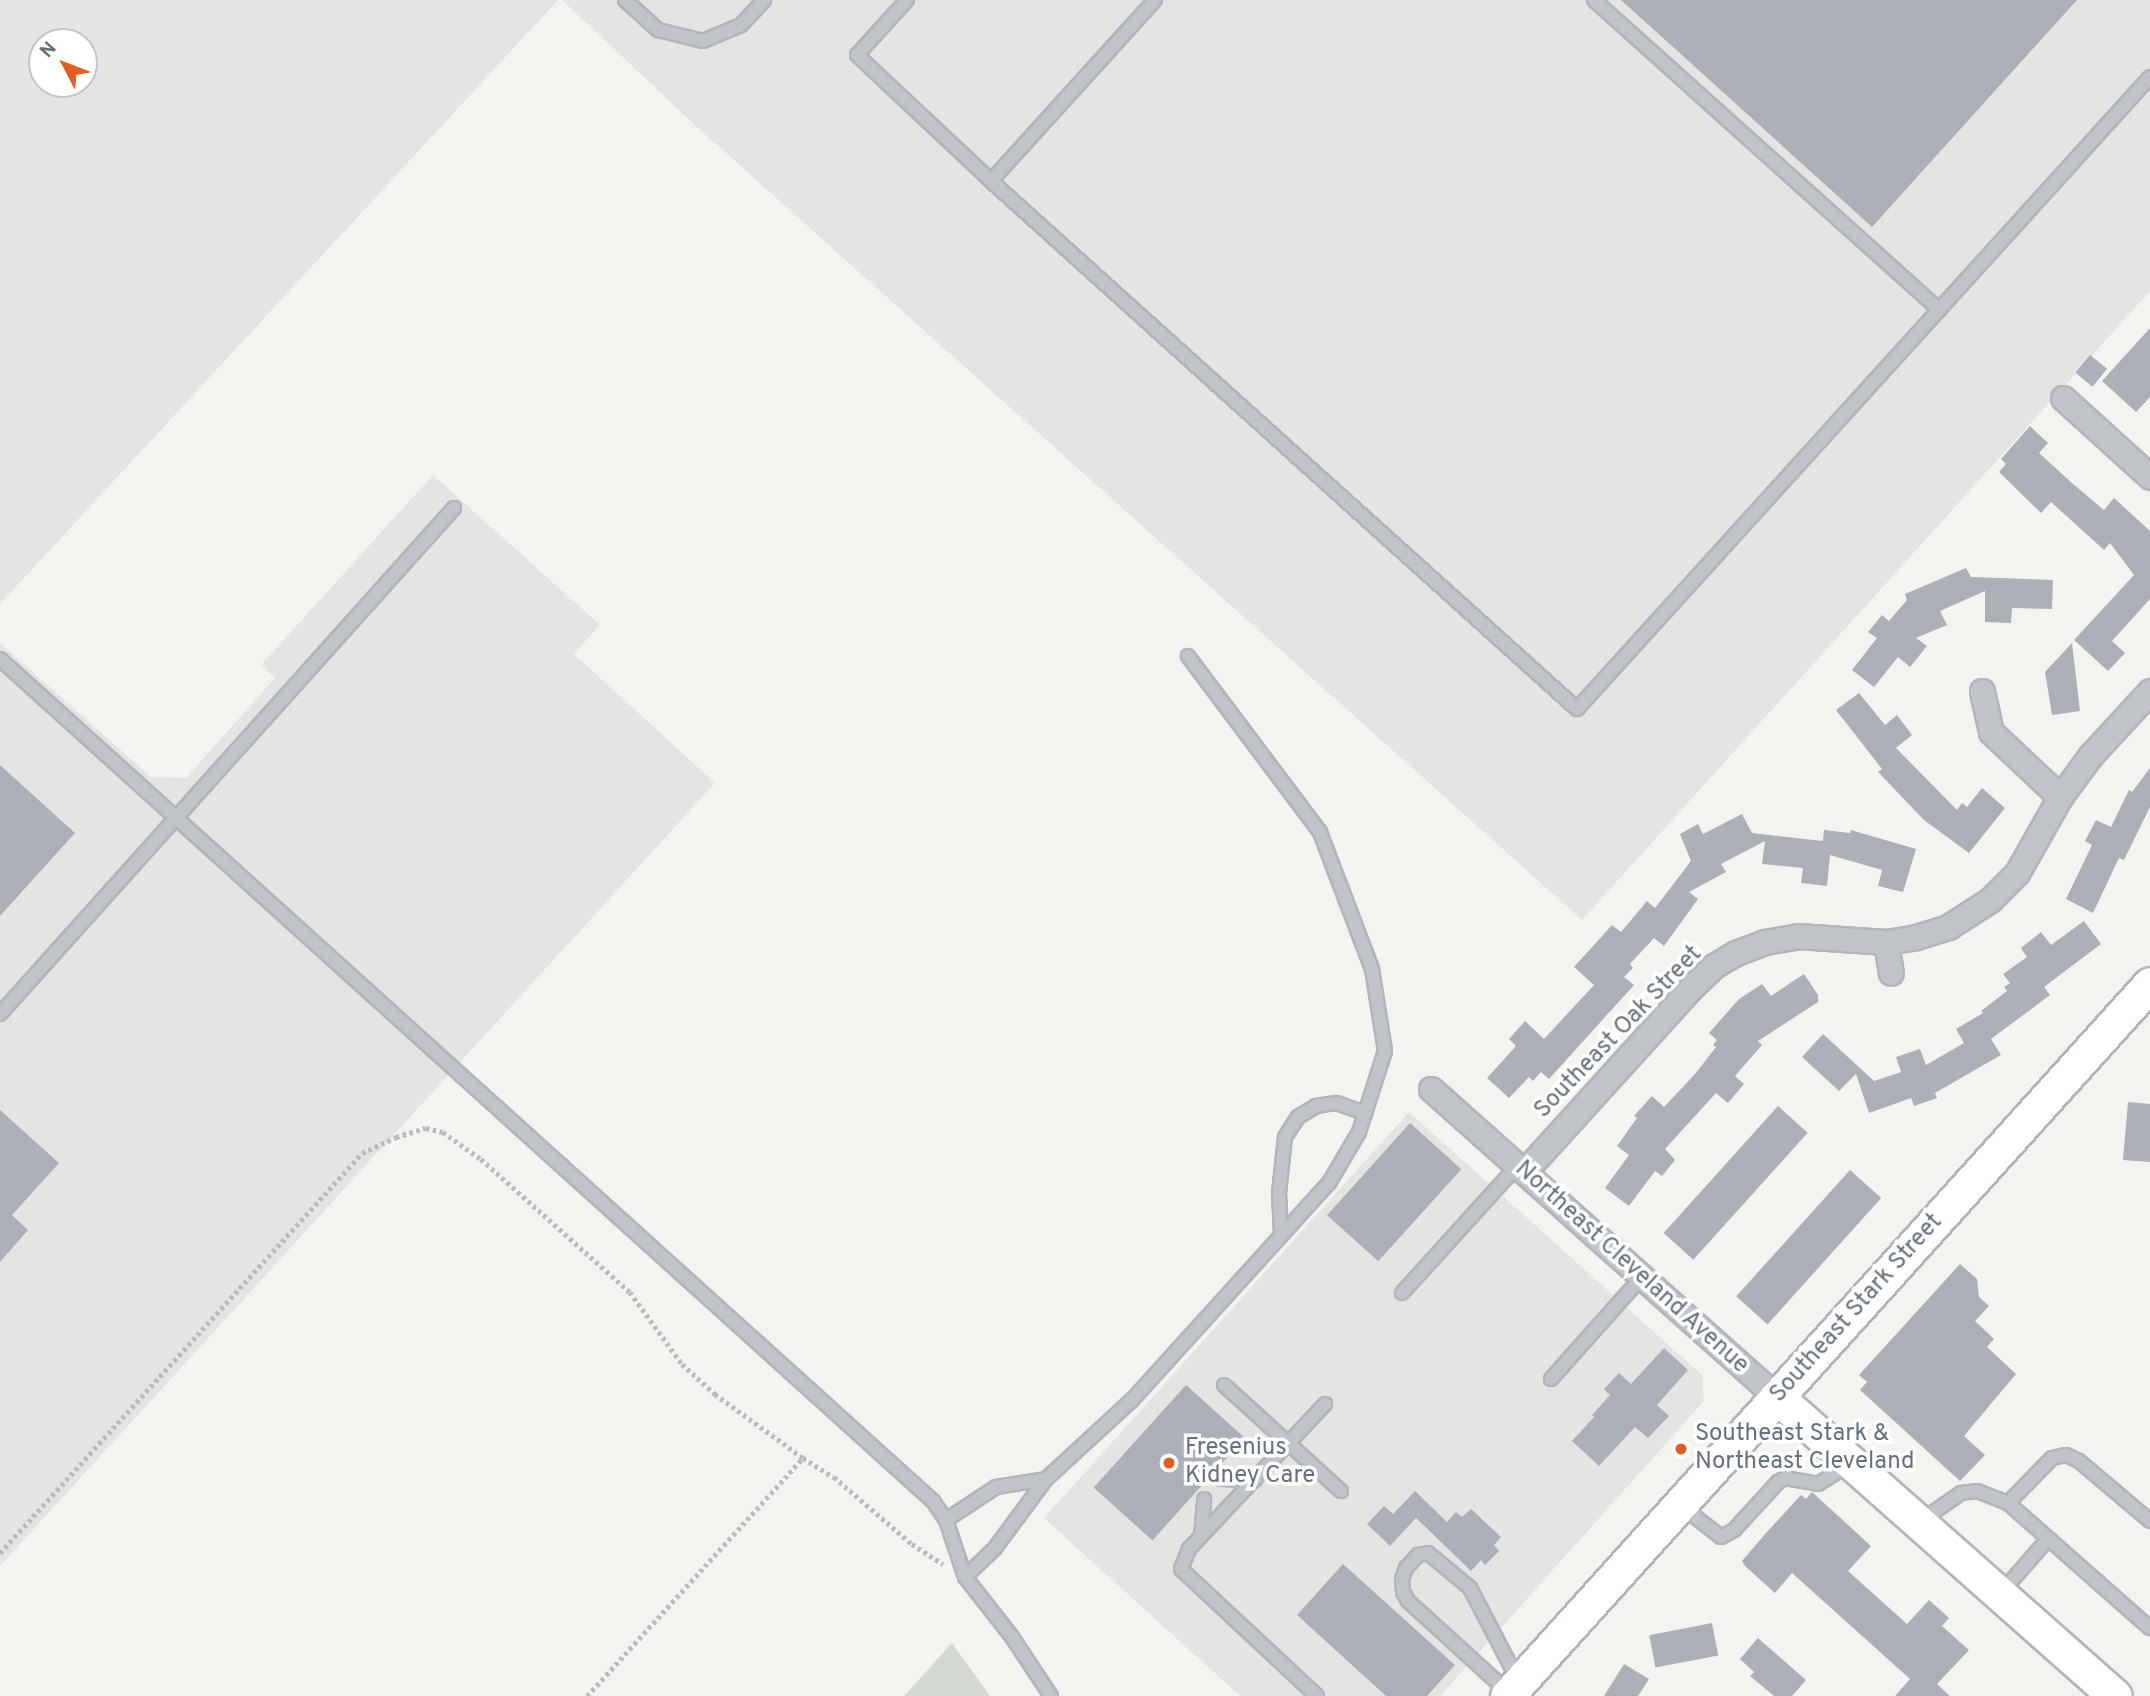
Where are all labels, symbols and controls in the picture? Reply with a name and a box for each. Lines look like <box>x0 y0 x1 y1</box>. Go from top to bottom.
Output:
north arrow <box>28 28 98 98</box>
text: N <box>35 37 62 63</box>
street label: Southeast Oak Street <box>1529 941 1709 1125</box>
street label: Northeast Cleveland Avenue <box>1508 1155 1754 1381</box>
street label: Southeast Stark Street <box>1765 1209 1949 1409</box>
place label: Southeast Stark & Northeast Cleveland <box>1695 1421 1915 1477</box>
place label: Fresenius Kidney Care <box>1185 1435 1315 1491</box>
marker: Southeast Stark & Northeast Cleveland <box>1673 1441 1689 1457</box>
marker: Fresenius Kidney Care <box>1159 1453 1179 1473</box>

